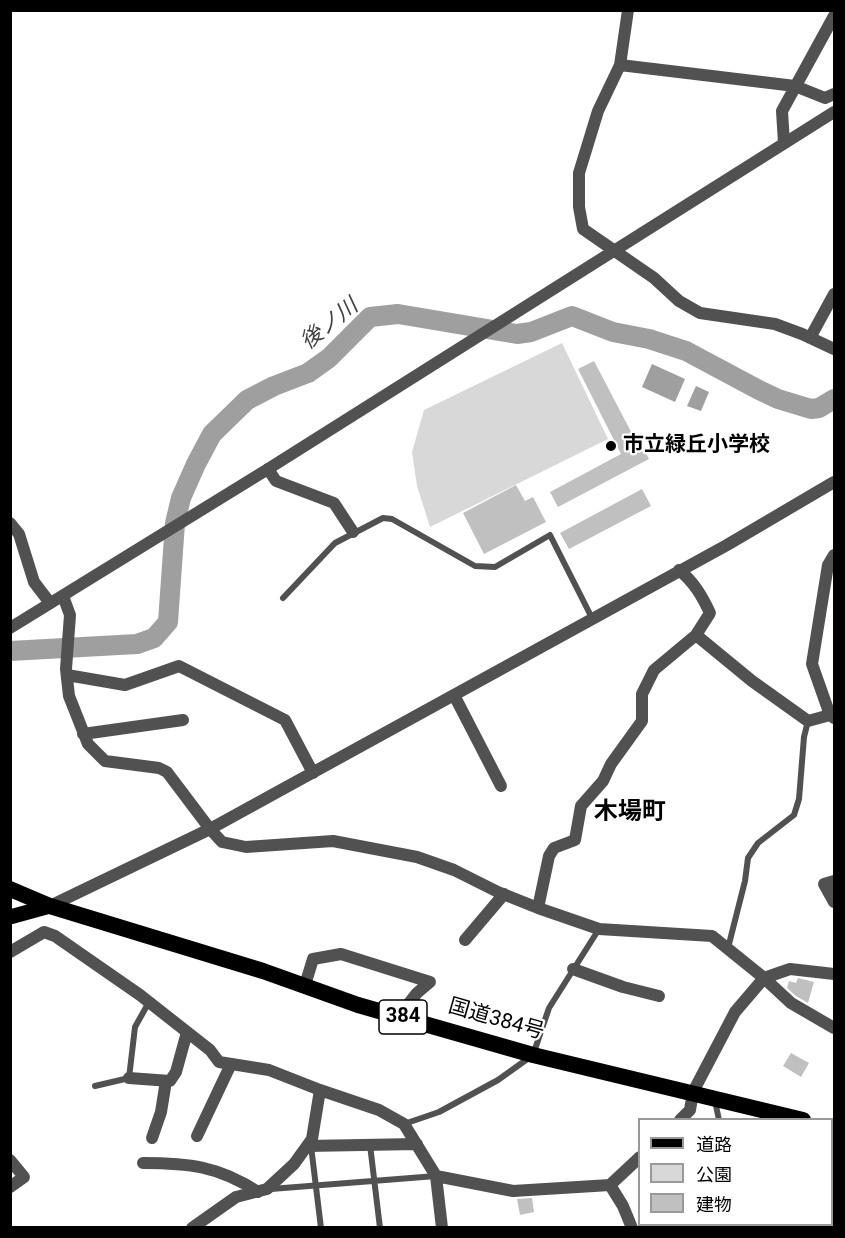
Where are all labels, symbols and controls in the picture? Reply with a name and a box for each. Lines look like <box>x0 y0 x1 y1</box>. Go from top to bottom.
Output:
water label: 後ノ川 <box>296 294 364 356</box>
place label: 市立緑丘小学校 <box>623 433 770 459</box>
marker: 市立緑丘小学校 <box>604 439 618 453</box>
district label: 木場町 <box>594 799 666 827</box>
street label: 国道384号 <box>445 994 547 1046</box>
road number: 384 <box>379 1000 427 1034</box>
legend <box>638 1118 833 1226</box>
text: 道路 <box>696 1134 732 1155</box>
text: 公園 <box>696 1164 732 1185</box>
text: 建物 <box>696 1194 732 1215</box>

